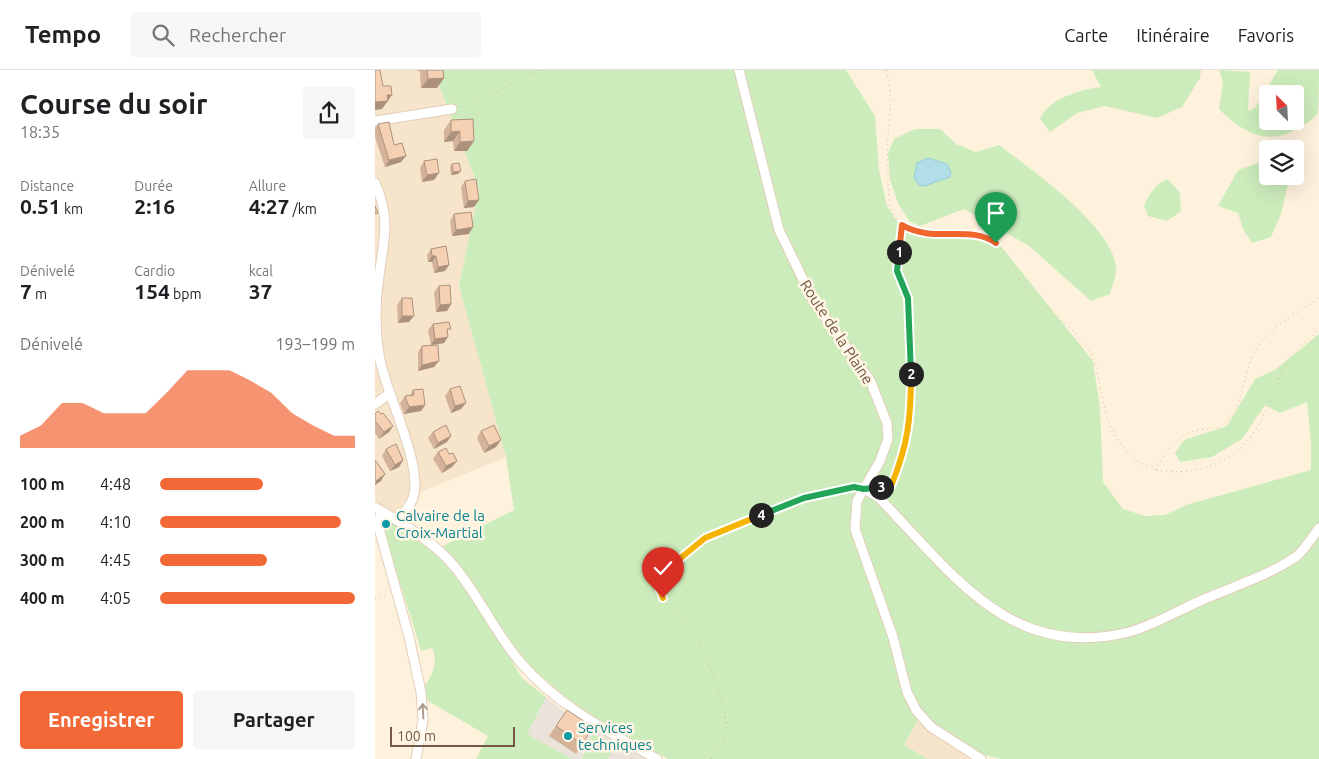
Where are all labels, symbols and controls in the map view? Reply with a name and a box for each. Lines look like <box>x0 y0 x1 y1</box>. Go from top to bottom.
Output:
search box <box>131 12 481 57</box>
text: Tempo <box>25 21 101 48</box>
icon: search <box>149 21 177 49</box>
text: Rechercher <box>189 24 286 46</box>
text: Carte <box>1064 25 1108 45</box>
text: Itinéraire <box>1136 25 1210 45</box>
text: Favoris <box>1238 25 1294 45</box>
north arrow <box>1259 85 1304 130</box>
map controls <box>1259 85 1304 185</box>
button: share <box>303 87 355 139</box>
text: Course du soir <box>20 88 208 119</box>
text: 18:35 <box>20 123 60 141</box>
button: layers <box>1259 140 1304 185</box>
text: Distance <box>20 178 74 194</box>
text: Durée <box>134 178 173 194</box>
text: Allure <box>249 178 286 194</box>
pin <box>975 192 1017 243</box>
text: 0.51 <box>20 194 61 218</box>
text: 2:16 <box>134 194 175 218</box>
text: 4:27 <box>249 194 289 218</box>
icon: arrive <box>982 199 1010 227</box>
text: km <box>61 201 83 217</box>
text: /km <box>289 201 317 217</box>
pin: 1 <box>887 240 911 264</box>
text: 1 <box>896 244 903 260</box>
text: Dénivelé <box>20 263 75 279</box>
text: Cardio <box>134 263 175 279</box>
text: kcal <box>249 263 273 279</box>
street label: Route de la Plaine <box>797 277 877 387</box>
text: 7 <box>20 279 32 303</box>
text: 154 <box>134 279 170 303</box>
text: 37 <box>249 279 272 303</box>
text: m <box>32 286 47 302</box>
text: bpm <box>170 286 202 302</box>
text: Dénivelé <box>20 335 83 353</box>
text: 193–199 m <box>275 335 355 353</box>
pin: 2 <box>899 362 923 386</box>
text: 2 <box>908 366 915 382</box>
pin: 3 <box>869 474 893 500</box>
text: 100 m <box>20 475 65 493</box>
text: 4:48 <box>100 475 131 493</box>
text: 3 <box>878 479 885 495</box>
pin: 4 <box>749 502 773 528</box>
place label: Calvaire de la Croix-Martial <box>396 507 485 541</box>
text: 4 <box>758 507 765 523</box>
text: 200 m <box>20 513 65 531</box>
text: 4:10 <box>100 513 131 531</box>
marker: Calvaire de la Croix-Martial <box>380 518 392 530</box>
pin <box>642 547 684 598</box>
text: 300 m <box>20 551 65 569</box>
text: 4:45 <box>100 551 131 569</box>
icon: check <box>649 554 677 582</box>
text: 400 m <box>20 589 65 607</box>
text: 4:05 <box>100 589 131 607</box>
button: Enregistrer <box>20 691 183 749</box>
button: Partager <box>193 691 355 749</box>
one-way arrow <box>418 703 427 719</box>
place label: Services techniques <box>578 719 652 753</box>
scale bar <box>390 724 515 747</box>
text: 100 m <box>397 728 436 744</box>
marker: Services techniques <box>562 730 574 742</box>

